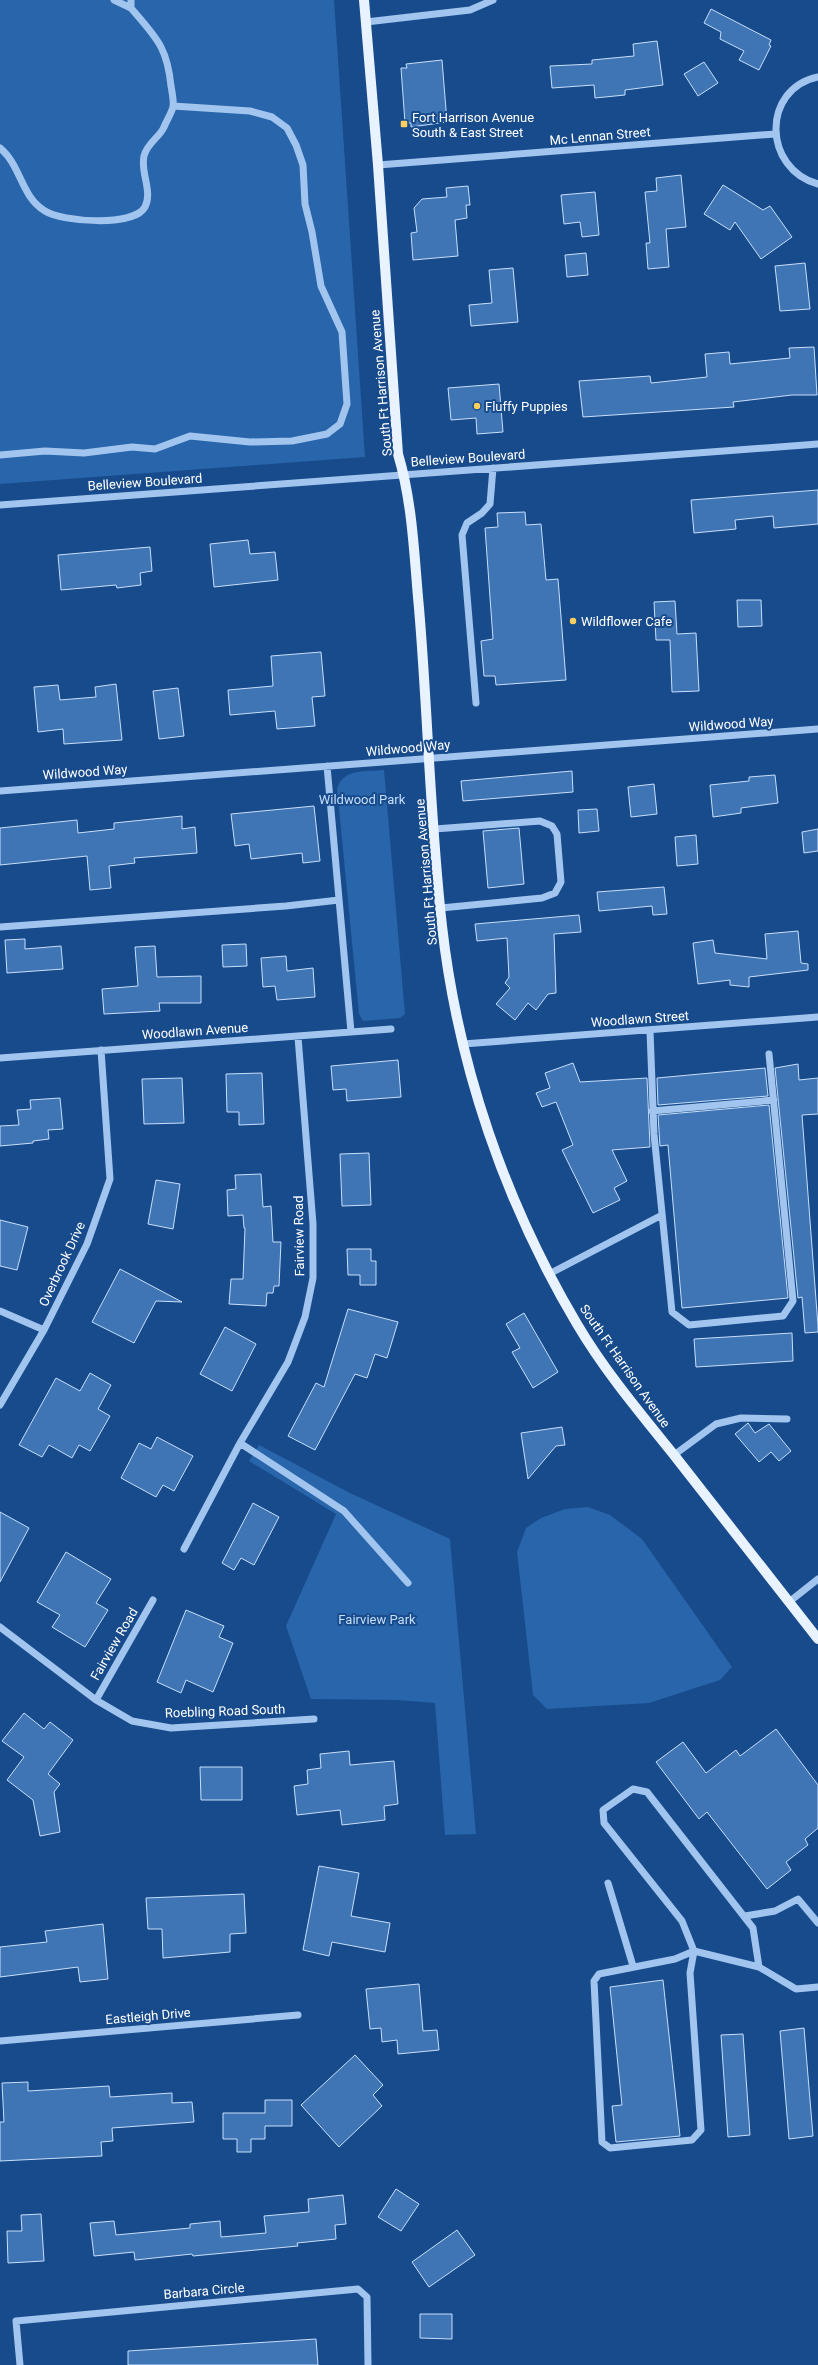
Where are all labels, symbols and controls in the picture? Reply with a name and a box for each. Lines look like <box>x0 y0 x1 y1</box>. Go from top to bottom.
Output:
place label: Fort Harrison Avenue South & East Street <box>412 110 534 140</box>
marker: Fort Harrison Avenue South & East Street <box>399 119 409 129</box>
street label: Mc Lennan Street <box>549 124 651 148</box>
street label: South Ft Harrison Avenue <box>367 309 395 457</box>
place label: Fluffy Puppies <box>485 399 568 414</box>
marker: Fluffy Puppies <box>472 401 482 411</box>
street label: Belleview Boulevard <box>410 447 526 469</box>
street label: Belleview Boulevard <box>87 471 203 493</box>
place label: Wildflower Cafe <box>581 614 672 629</box>
marker: Wildflower Cafe <box>568 616 578 626</box>
street label: Wildwood Way <box>688 714 774 734</box>
street label: Wildwood Way <box>365 737 451 759</box>
street label: Wildwood Way <box>42 762 128 782</box>
park label: Wildwood Park <box>319 792 406 807</box>
street label: South Ft Harrison Avenue <box>412 798 440 946</box>
street label: Woodlawn Street <box>590 1008 690 1030</box>
street label: Woodlawn Avenue <box>141 1020 249 1042</box>
street label: Fairview Road <box>291 1195 307 1277</box>
street label: Overbrook Drive <box>36 1219 88 1309</box>
street label: South Ft Harrison Avenue <box>577 1302 673 1431</box>
street label: Fairview Road <box>87 1605 141 1683</box>
park label: Fairview Park <box>338 1612 416 1627</box>
street label: Roebling Road South <box>165 1701 285 1721</box>
street label: Eastleigh Drive <box>105 2005 191 2027</box>
street label: Barbara Circle <box>163 2280 245 2302</box>

